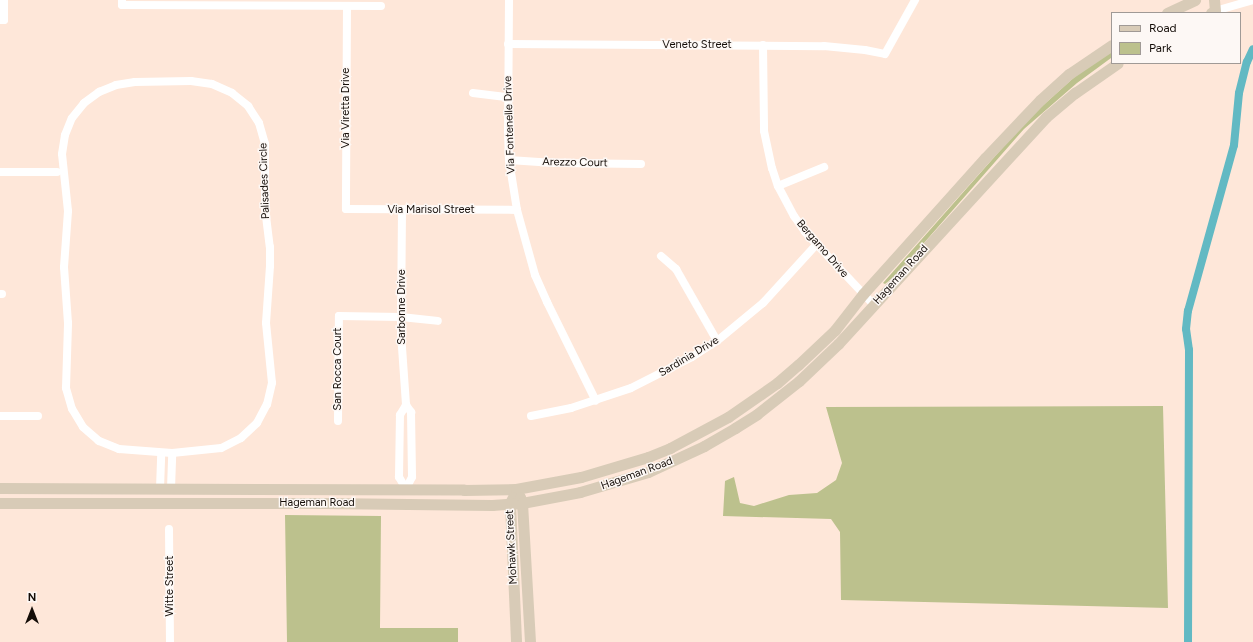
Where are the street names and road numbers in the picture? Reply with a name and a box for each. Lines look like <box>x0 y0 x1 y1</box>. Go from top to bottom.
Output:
street label: Veneto Street <box>662 38 732 52</box>
street label: Via Viretta Drive <box>339 68 353 148</box>
street label: Via Fontenelle Drive <box>502 76 518 174</box>
street label: Palisades Circle <box>257 143 273 219</box>
street label: Arezzo Court <box>542 156 608 170</box>
street label: Via Marisol Street <box>387 203 475 217</box>
street label: Bergamo Drive <box>793 217 851 281</box>
street label: Hageman Road <box>871 243 931 307</box>
street label: Sarbonne Drive <box>395 269 409 345</box>
street label: San Rocca Court <box>331 327 345 411</box>
street label: Sardinia Drive <box>657 334 721 380</box>
street label: Hageman Road <box>599 455 675 493</box>
street label: Hageman Road <box>279 496 355 510</box>
street label: Mohawk Street <box>503 509 521 585</box>
street label: Witte Street <box>163 556 177 616</box>

